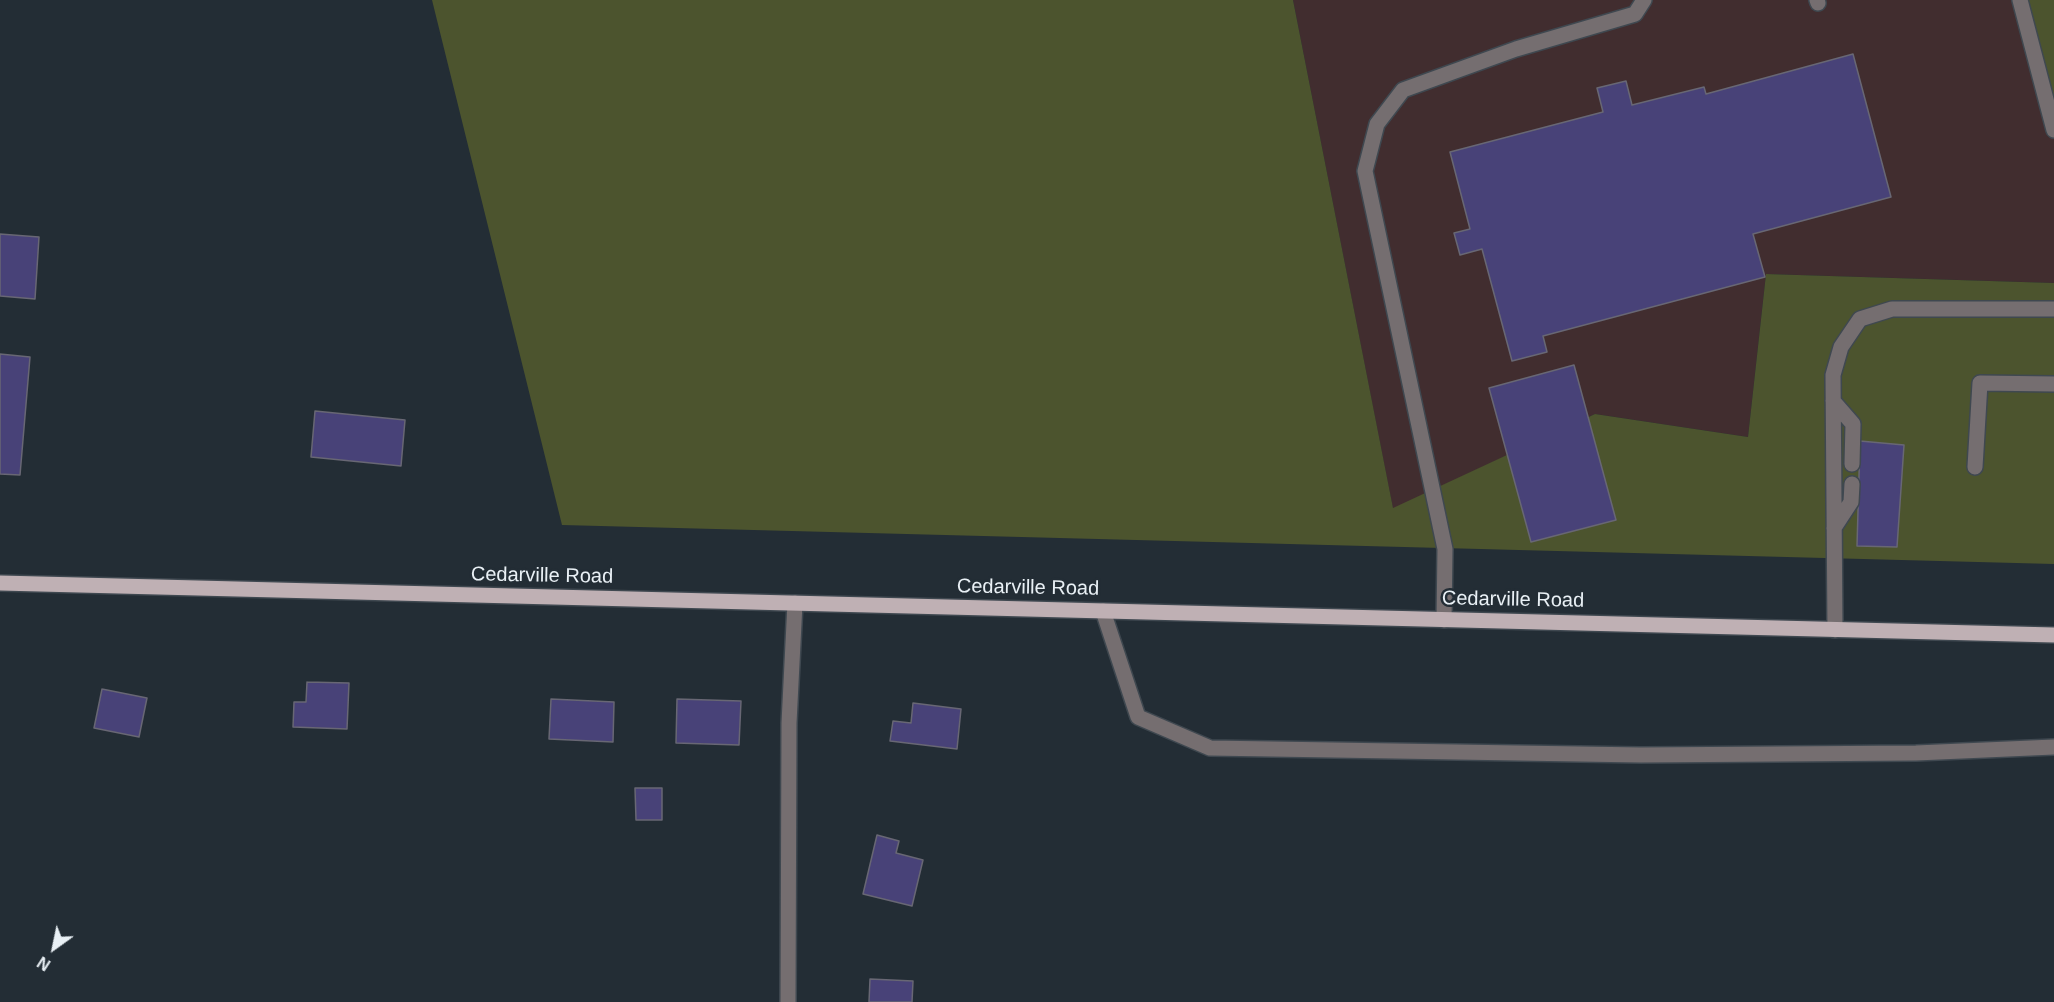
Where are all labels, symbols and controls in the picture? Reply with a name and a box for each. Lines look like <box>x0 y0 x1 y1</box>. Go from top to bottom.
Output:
street label: Cedarville Road <box>471 563 613 589</box>
street label: Cedarville Road <box>957 575 1099 601</box>
street label: Cedarville Road <box>1442 587 1584 613</box>
north arrow <box>24 918 84 978</box>
text: N <box>34 953 53 974</box>

